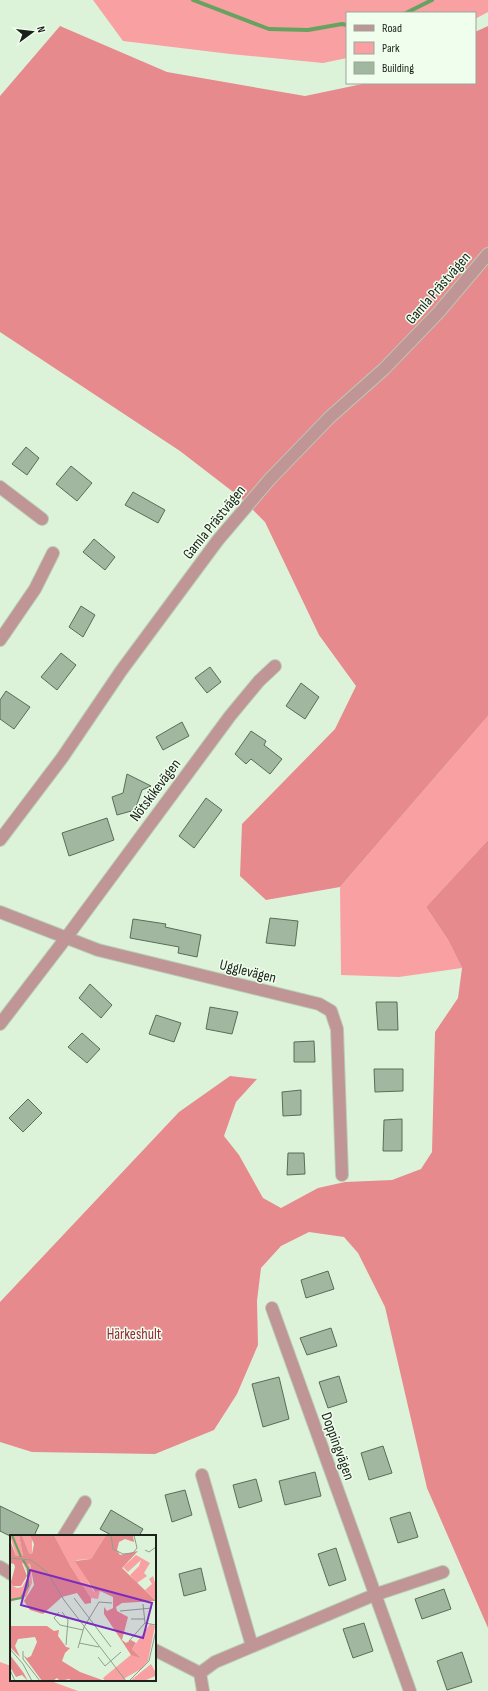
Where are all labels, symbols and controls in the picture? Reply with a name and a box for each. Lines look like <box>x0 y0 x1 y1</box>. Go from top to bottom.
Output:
north arrow <box>12 12 52 52</box>
legend <box>346 12 476 84</box>
text: Road <box>382 21 402 36</box>
text: N <box>34 25 48 34</box>
text: Park <box>382 41 400 56</box>
text: Building <box>382 61 414 76</box>
street label: Gamla Prästvägen <box>402 248 475 328</box>
street label: Gamla Prästvägen <box>179 481 250 563</box>
street label: Nötskikevägen <box>126 755 185 825</box>
street label: Ugglevägen <box>218 955 278 988</box>
park label: Härkeshult <box>107 1325 162 1344</box>
street label: Doppingvägen <box>317 1410 359 1483</box>
inset map <box>10 1535 156 1681</box>

